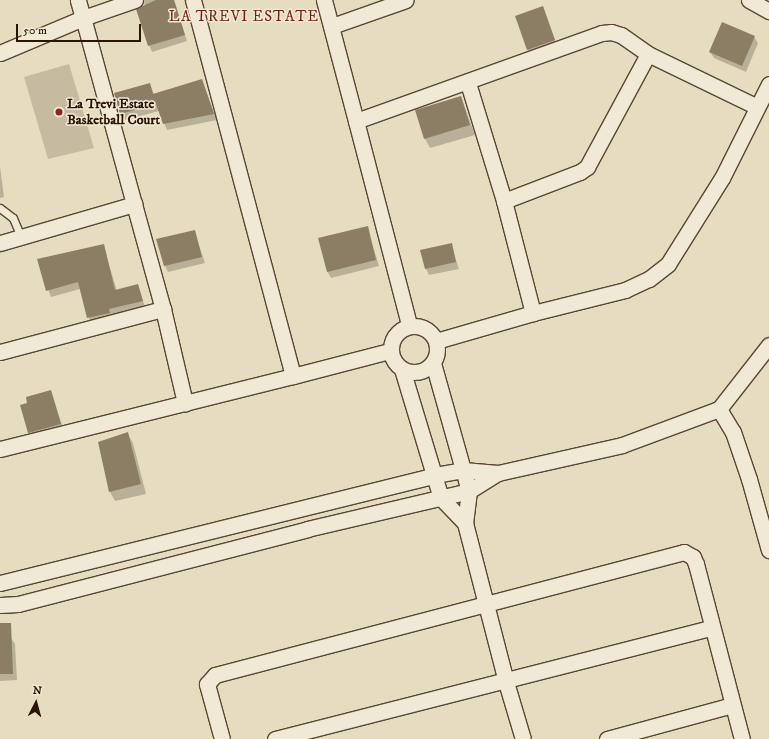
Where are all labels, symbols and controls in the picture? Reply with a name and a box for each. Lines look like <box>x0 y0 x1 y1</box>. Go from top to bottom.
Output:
district label: LA TREVI ESTATE <box>169 8 319 26</box>
scale bar <box>18 16 143 42</box>
text: 50 m <box>23 23 47 38</box>
place label: La Trevi Estate Basketball Court <box>67 96 160 128</box>
marker: La Trevi Estate Basketball Court <box>54 107 64 117</box>
north arrow <box>16 683 56 723</box>
text: N <box>32 684 42 698</box>

